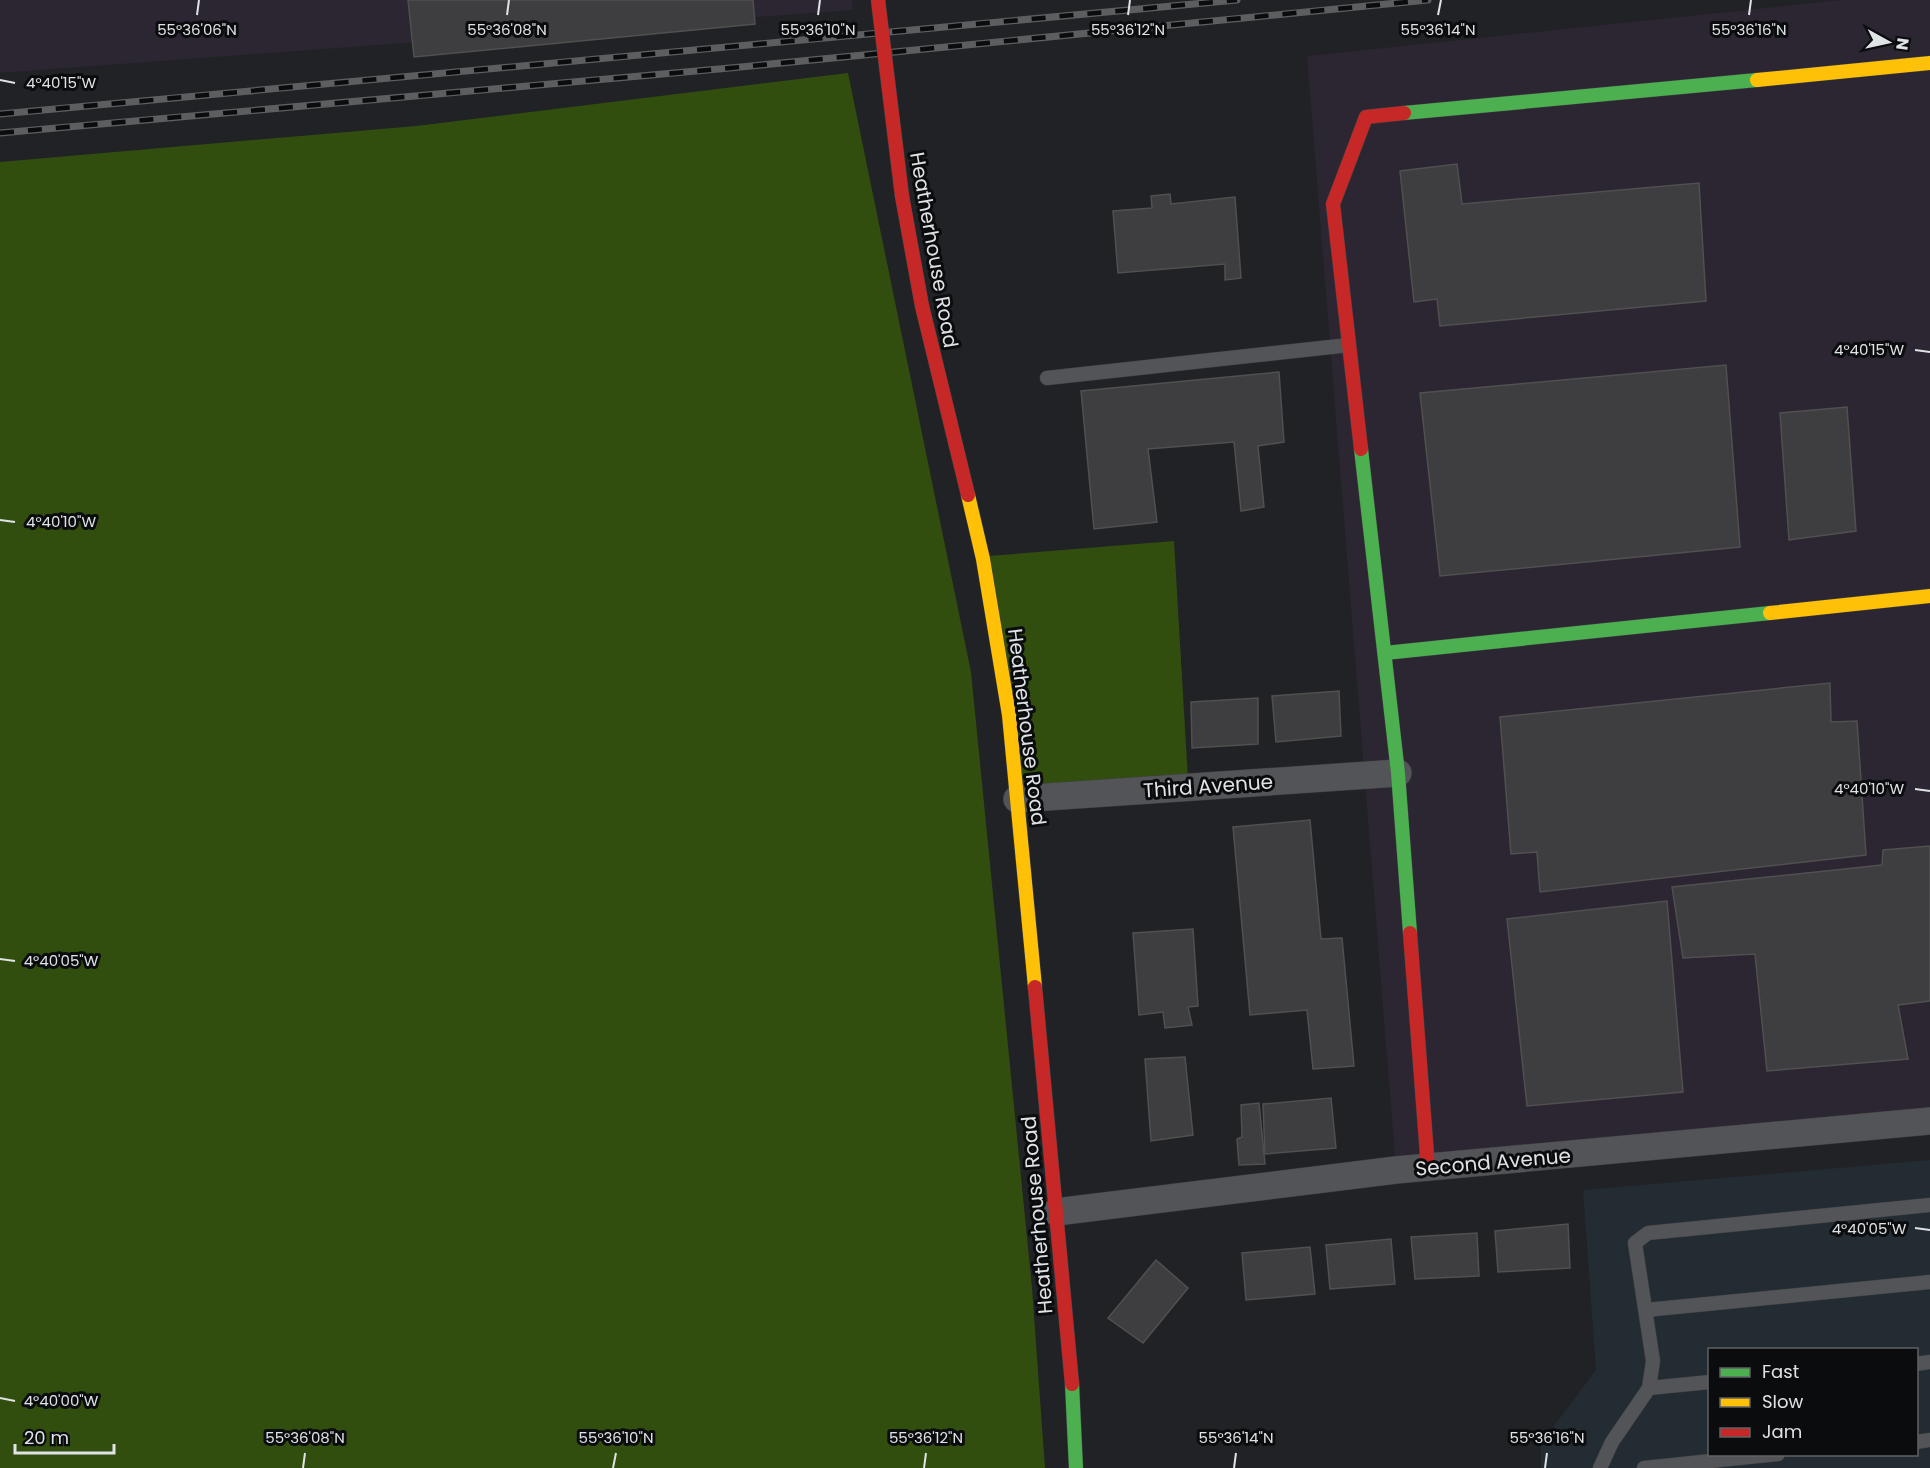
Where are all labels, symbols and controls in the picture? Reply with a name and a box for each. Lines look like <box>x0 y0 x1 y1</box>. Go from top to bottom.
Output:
north arrow <box>1858 12 1918 72</box>
text: 55°36'06"N <box>157 19 237 40</box>
text: 55°36'08"N <box>467 19 547 40</box>
text: 55°36'10"N <box>781 19 855 40</box>
text: 55°36'12"N <box>1091 19 1165 40</box>
text: 55°36'14"N <box>1401 19 1475 40</box>
text: 55°36'16"N <box>1712 19 1787 40</box>
text: N <box>1890 36 1915 52</box>
text: 4°40'15"W <box>26 72 96 93</box>
street label: Heatherhouse Road <box>903 150 965 350</box>
text: 4°40'15"W <box>1834 339 1904 360</box>
text: 4°40'10"W <box>26 511 96 532</box>
street label: Heatherhouse Road <box>1001 627 1053 827</box>
street label: Third Avenue <box>1142 768 1274 804</box>
text: 4°40'10"W <box>1834 778 1904 799</box>
text: 4°40'05"W <box>24 950 99 971</box>
street label: Heatherhouse Road <box>1014 1115 1060 1315</box>
street label: Second Avenue <box>1414 1141 1572 1183</box>
text: 4°40'05"W <box>1832 1218 1907 1239</box>
legend <box>1708 1348 1918 1456</box>
text: Fast <box>1762 1359 1799 1384</box>
text: Slow <box>1762 1389 1804 1414</box>
text: 4°40'00"W <box>24 1390 99 1411</box>
scale bar <box>15 1417 114 1455</box>
text: Jam <box>1762 1419 1802 1444</box>
text: 20 m <box>24 1425 69 1450</box>
text: 55°36'08"N <box>265 1427 345 1448</box>
text: 55°36'10"N <box>579 1427 653 1448</box>
text: 55°36'12"N <box>889 1427 963 1448</box>
text: 55°36'14"N <box>1199 1427 1273 1448</box>
text: 55°36'16"N <box>1510 1427 1585 1448</box>

